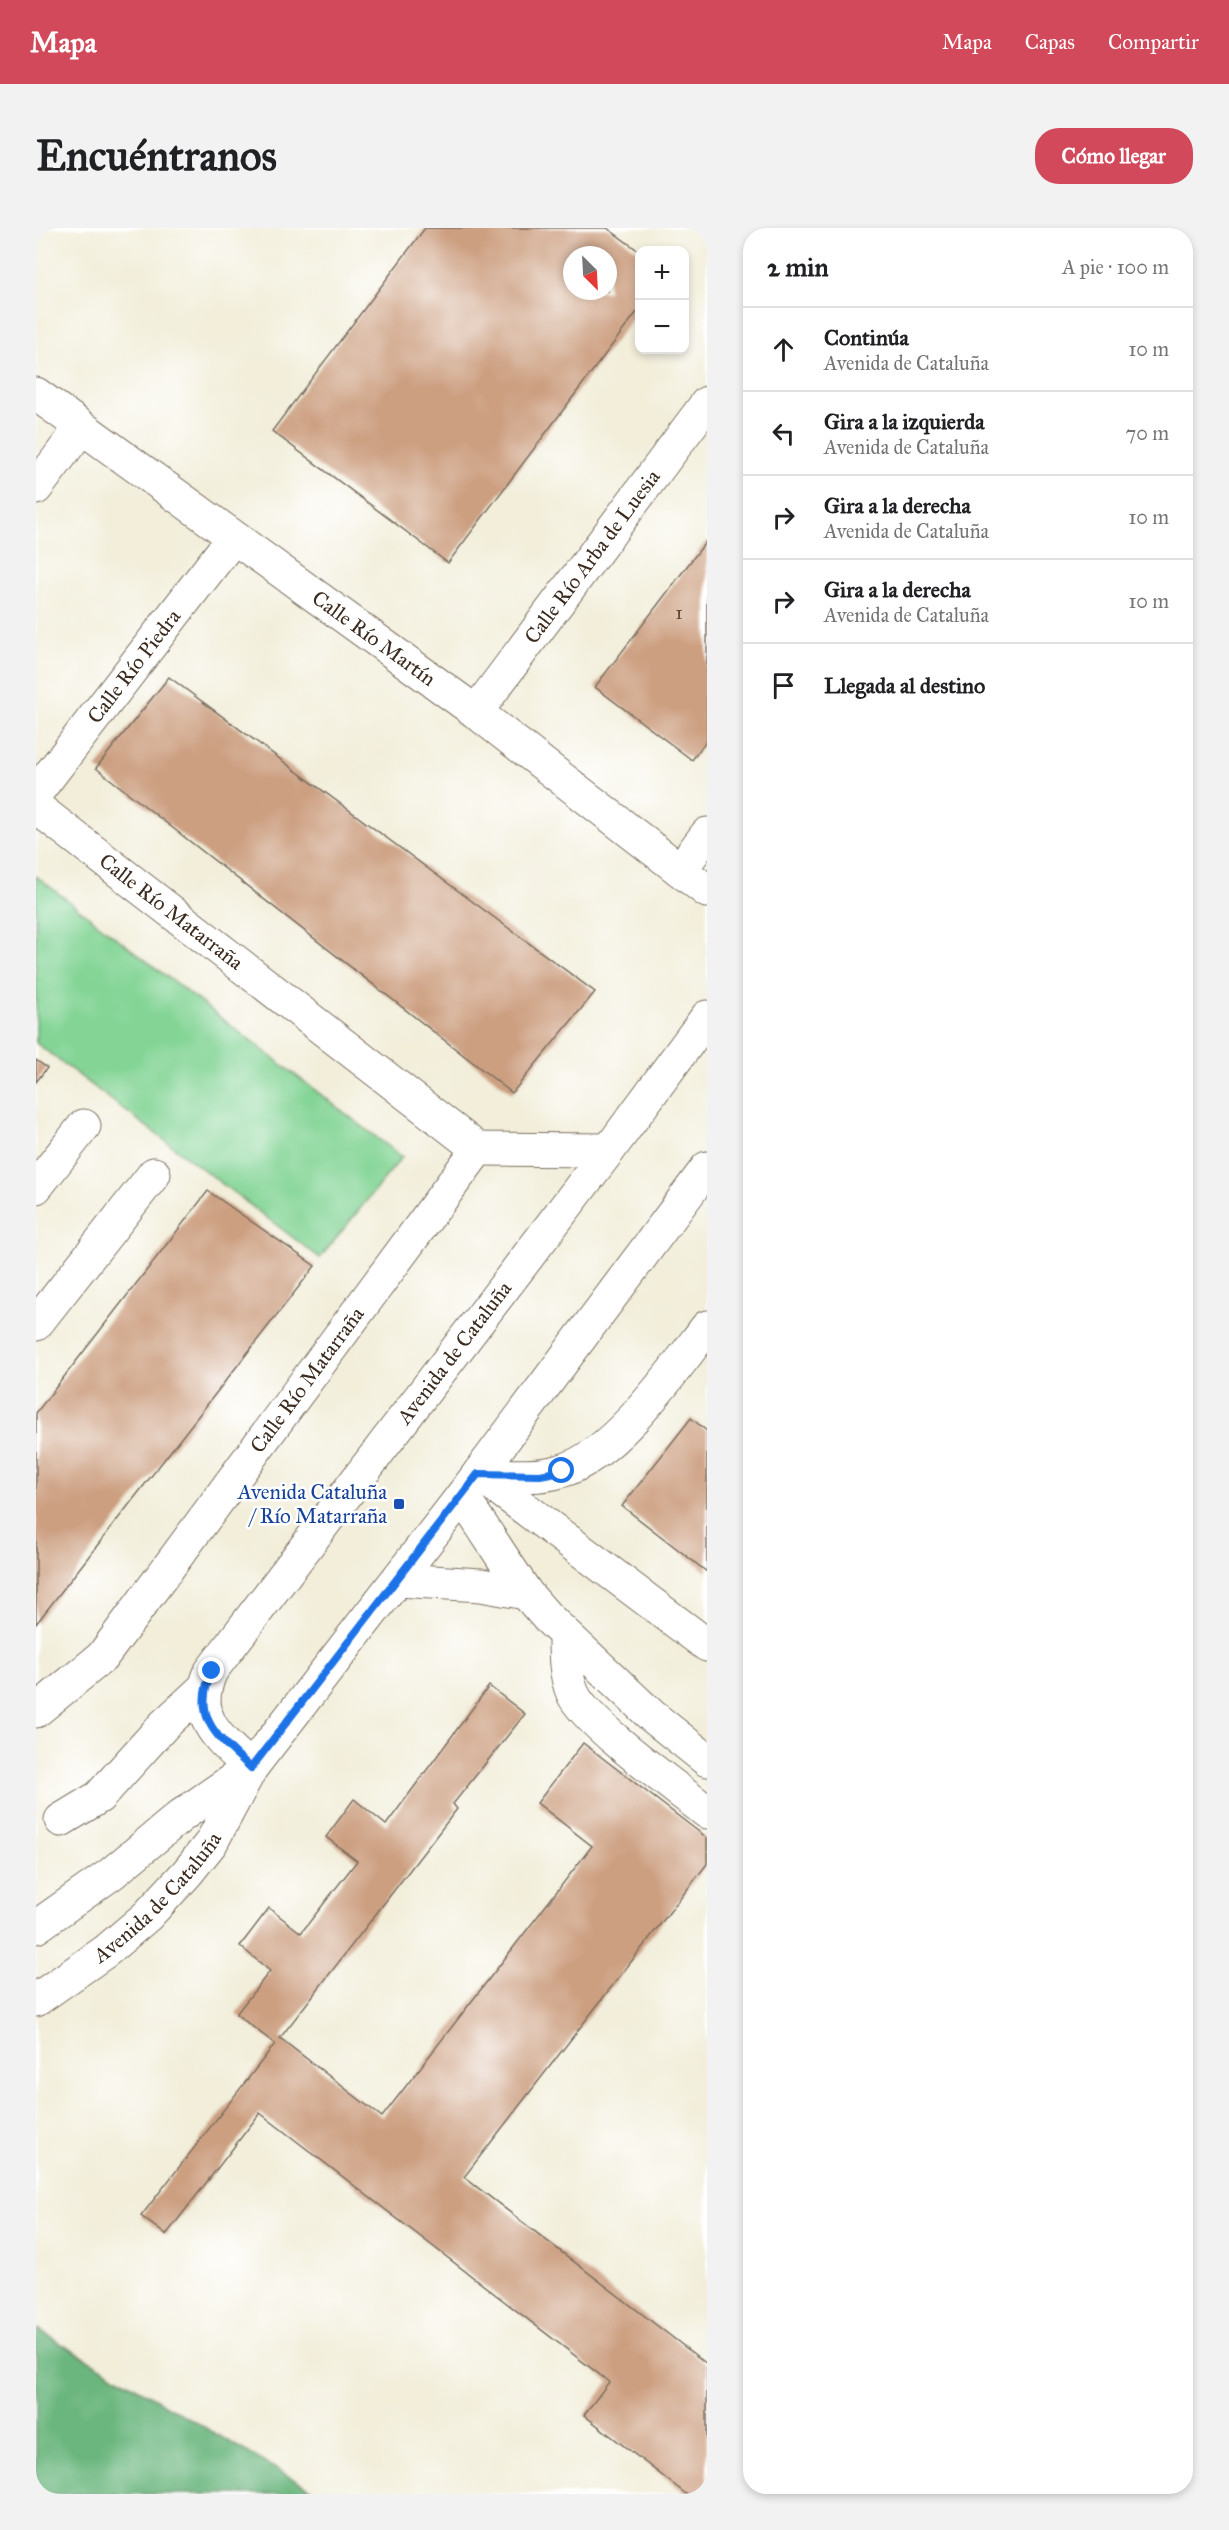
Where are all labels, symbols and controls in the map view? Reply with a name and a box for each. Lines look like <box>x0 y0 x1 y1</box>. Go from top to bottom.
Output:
text: Mapa <box>30 25 97 60</box>
text: Mapa <box>942 29 992 55</box>
text: Capas <box>1025 29 1075 55</box>
text: Compartir <box>1108 29 1199 55</box>
button: Cómo llegar <box>1035 128 1193 184</box>
text: Encuéntranos <box>36 130 277 182</box>
north arrow <box>563 246 617 300</box>
map controls <box>635 246 689 354</box>
button: + <box>635 246 689 300</box>
text: 2 min <box>767 251 828 283</box>
text: A pie · 100 m <box>1062 255 1169 279</box>
button: − <box>635 300 689 354</box>
text: Continúa <box>824 324 909 351</box>
icon: ahead <box>767 333 800 366</box>
text: 10 m <box>1128 337 1169 361</box>
text: Avenida de Cataluña <box>824 351 989 375</box>
text: Gira a la izquierda <box>824 408 985 435</box>
icon: left <box>767 417 800 450</box>
text: 70 m <box>1126 421 1169 445</box>
text: Avenida de Cataluña <box>824 435 989 459</box>
street label: Calle Río Arba de Luesia <box>519 464 666 649</box>
text: Gira a la derecha <box>824 492 971 519</box>
icon: right <box>767 501 800 534</box>
text: 10 m <box>1128 505 1169 529</box>
text: Avenida de Cataluña <box>824 519 989 543</box>
text: Gira a la derecha <box>824 576 971 603</box>
street label: Calle Río Martín <box>307 585 441 692</box>
icon: right <box>767 585 800 618</box>
text: 10 m <box>1128 589 1169 613</box>
house number: 1 <box>675 602 683 624</box>
text: Avenida de Cataluña <box>824 603 989 627</box>
street label: Calle Río Piedra <box>82 604 186 729</box>
icon: arrive <box>767 669 800 702</box>
text: Llegada al destino <box>824 672 985 699</box>
street label: Calle Río Matarraña <box>94 848 249 976</box>
street label: Avenida de Cataluña <box>391 1276 517 1430</box>
street label: Calle Río Matarraña <box>245 1302 370 1458</box>
route start <box>548 1457 574 1483</box>
place label: Avenida Cataluña / Río Matarraña <box>237 1479 387 1529</box>
marker: Avenida Cataluña / Río Matarraña <box>392 1497 406 1511</box>
route end <box>198 1657 224 1683</box>
street label: Avenida de Cataluña <box>88 1828 227 1969</box>

